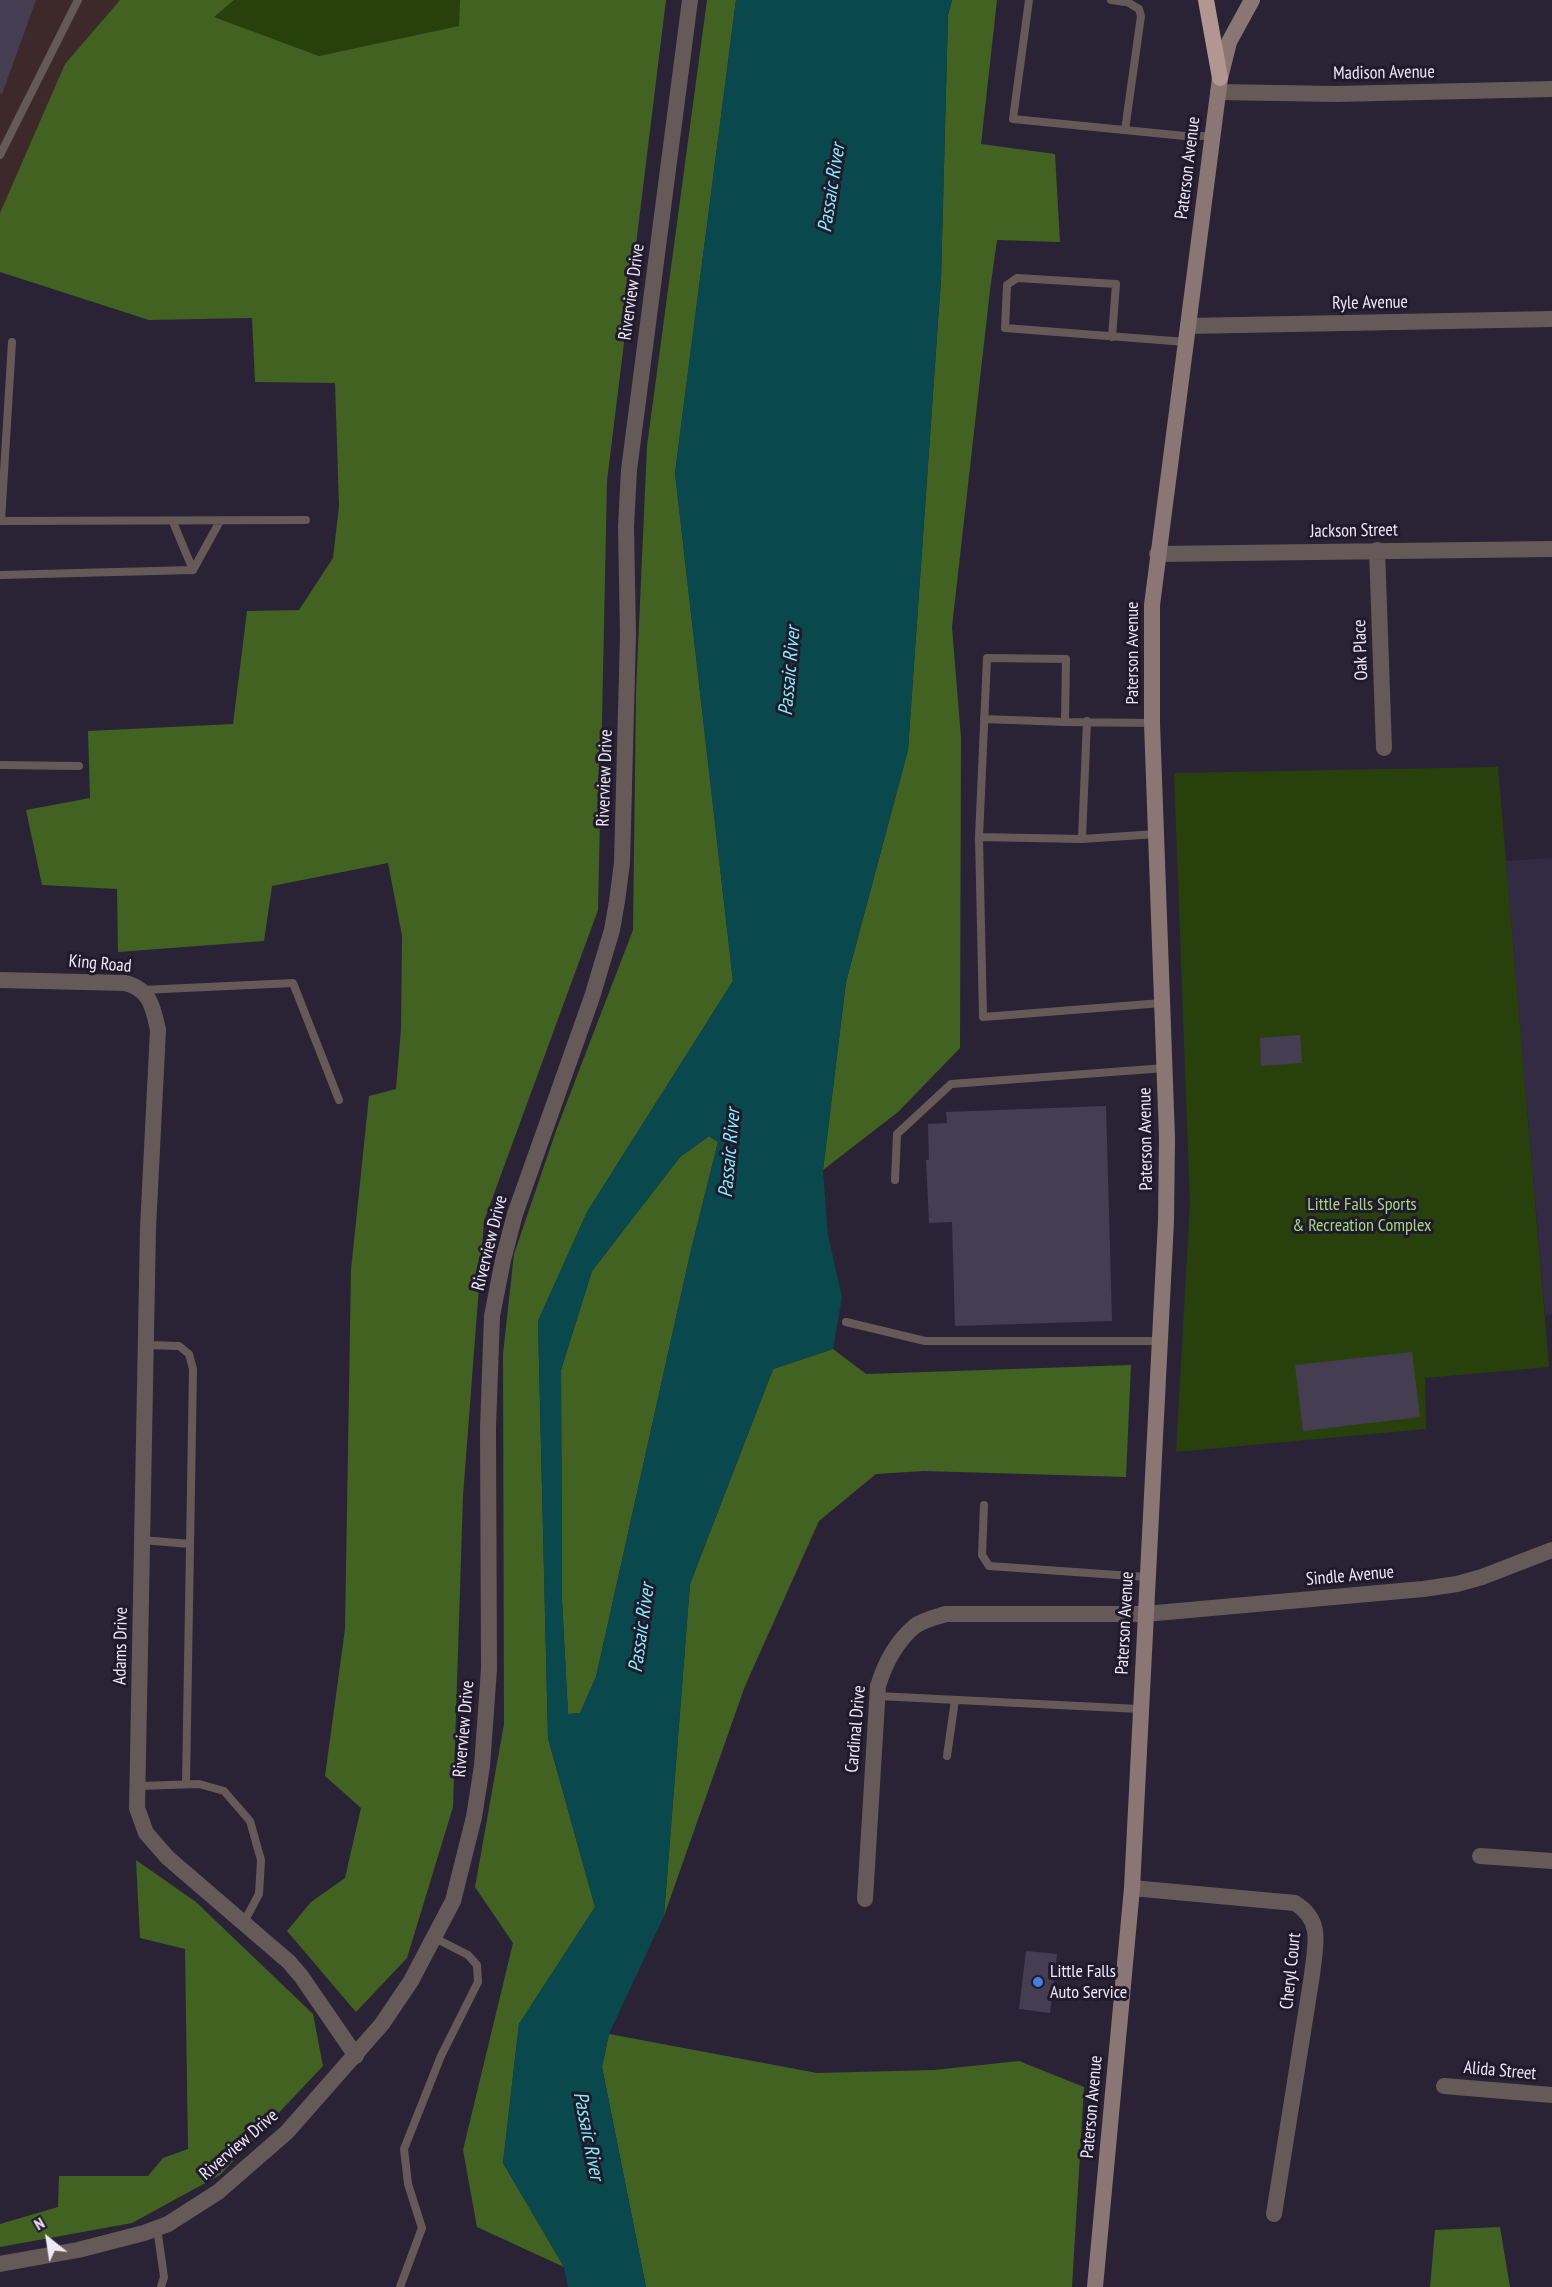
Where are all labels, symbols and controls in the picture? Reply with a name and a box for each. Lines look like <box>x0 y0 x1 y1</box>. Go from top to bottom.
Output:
street label: Madison Avenue <box>1333 61 1435 85</box>
street label: Paterson Avenue <box>1171 116 1205 220</box>
water label: Passaic River <box>813 142 851 234</box>
street label: Riverview Drive <box>615 242 649 342</box>
street label: Ryle Avenue <box>1332 292 1408 314</box>
street label: Jackson Street <box>1310 519 1398 543</box>
street label: Paterson Avenue <box>1122 601 1144 705</box>
street label: Oak Place <box>1349 619 1373 681</box>
water label: Passaic River <box>774 626 806 716</box>
street label: Riverview Drive <box>593 729 617 827</box>
street label: King Road <box>68 950 132 978</box>
street label: Paterson Avenue <box>1134 1087 1158 1191</box>
water label: Passaic River <box>714 1108 746 1198</box>
street label: Riverview Drive <box>468 1193 512 1293</box>
park label: Little Falls Sports & Recreation Complex <box>1293 1194 1431 1236</box>
street label: Sindle Avenue <box>1305 1561 1395 1591</box>
street label: Paterson Avenue <box>1112 1571 1138 1675</box>
water label: Passaic River <box>624 1582 660 1674</box>
street label: Adams Drive <box>110 1607 132 1685</box>
street label: Riverview Drive <box>449 1680 479 1778</box>
street label: Cardinal Drive <box>841 1684 871 1774</box>
street label: Cheryl Court <box>1276 1932 1306 2010</box>
place label: Little Falls Auto Service <box>1050 1961 1127 2004</box>
marker: Little Falls Auto Service <box>1031 1975 1045 1989</box>
street label: Paterson Avenue <box>1077 2055 1107 2159</box>
street label: Alida Street <box>1463 2057 1537 2085</box>
water label: Passaic River <box>568 2090 608 2182</box>
street label: Riverview Drive <box>195 2105 283 2185</box>
north arrow <box>18 2209 78 2269</box>
text: N <box>30 2213 48 2234</box>

